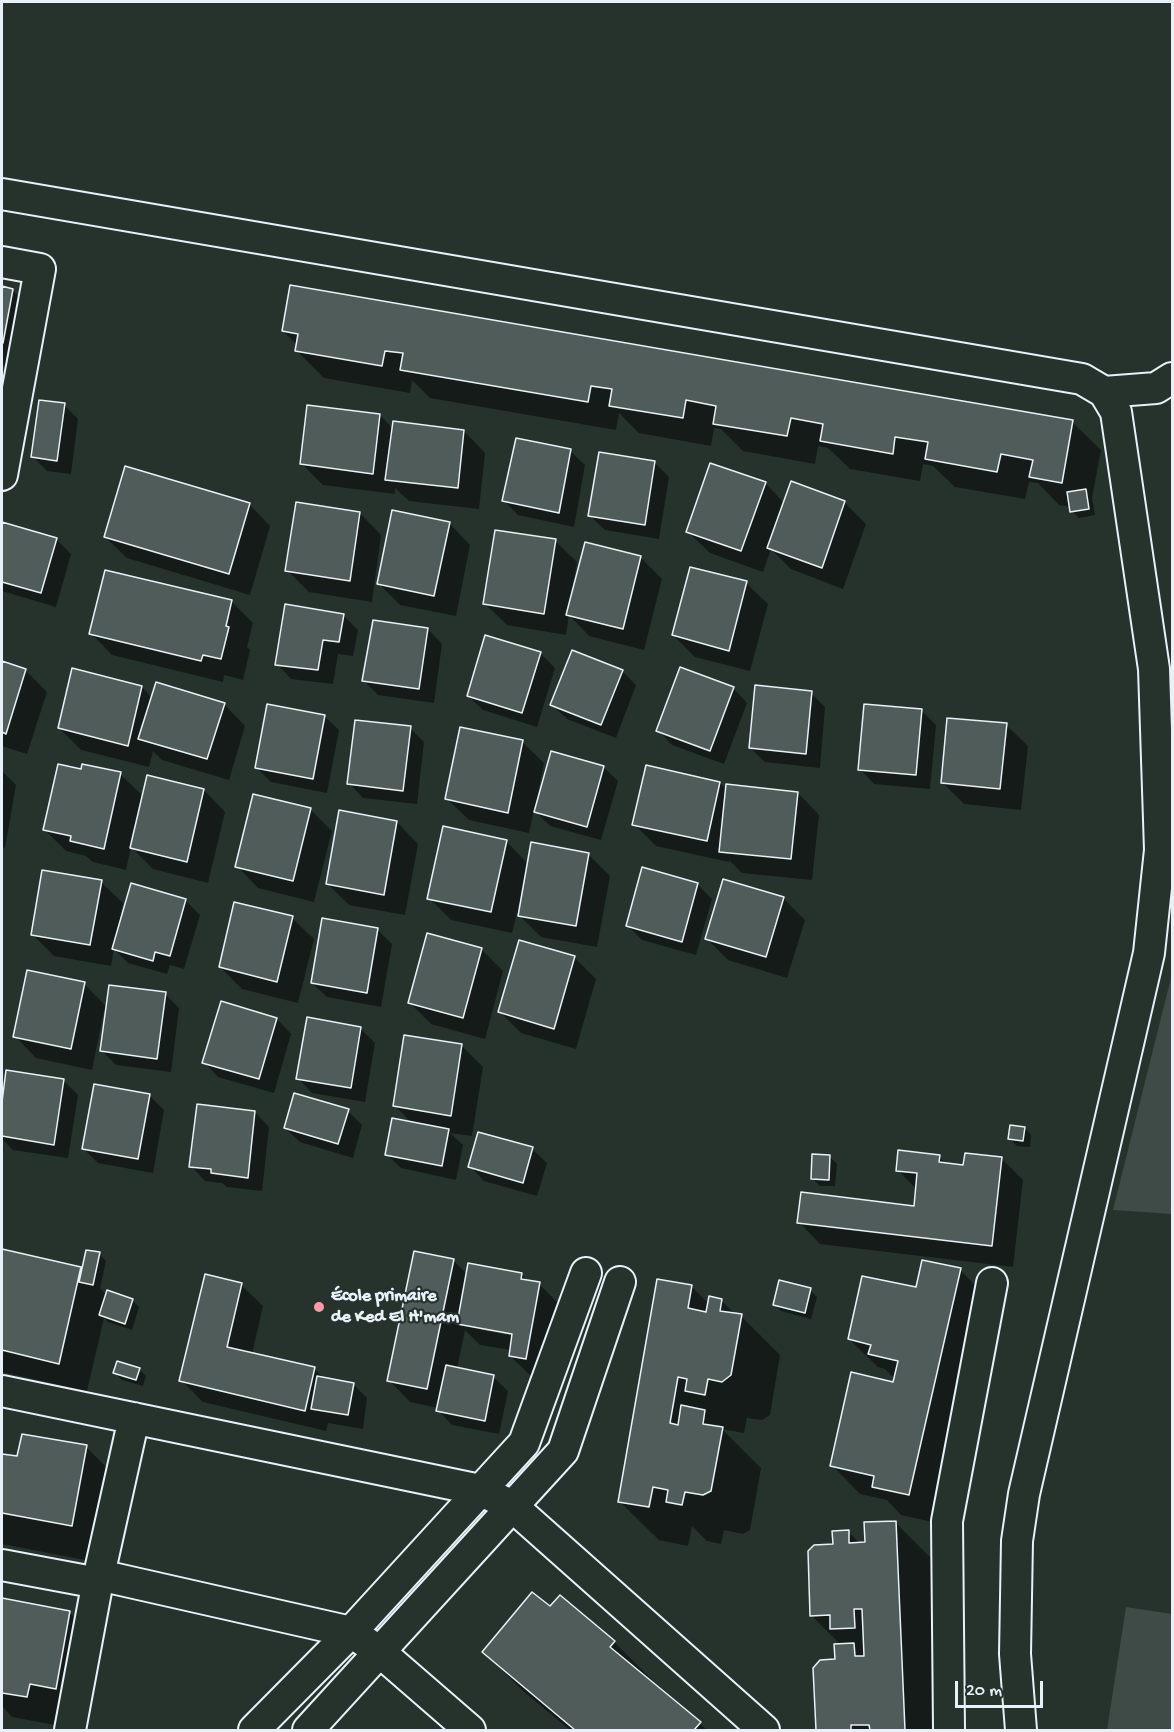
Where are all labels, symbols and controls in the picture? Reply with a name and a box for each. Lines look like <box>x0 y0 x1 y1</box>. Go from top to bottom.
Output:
place label: École primaire de Ked El H'mam <box>331 1286 459 1328</box>
marker: École primaire de Ked El H'mam <box>312 1300 326 1314</box>
scale bar <box>958 1669 1046 1707</box>
text: 20 m <box>966 1681 1002 1702</box>

